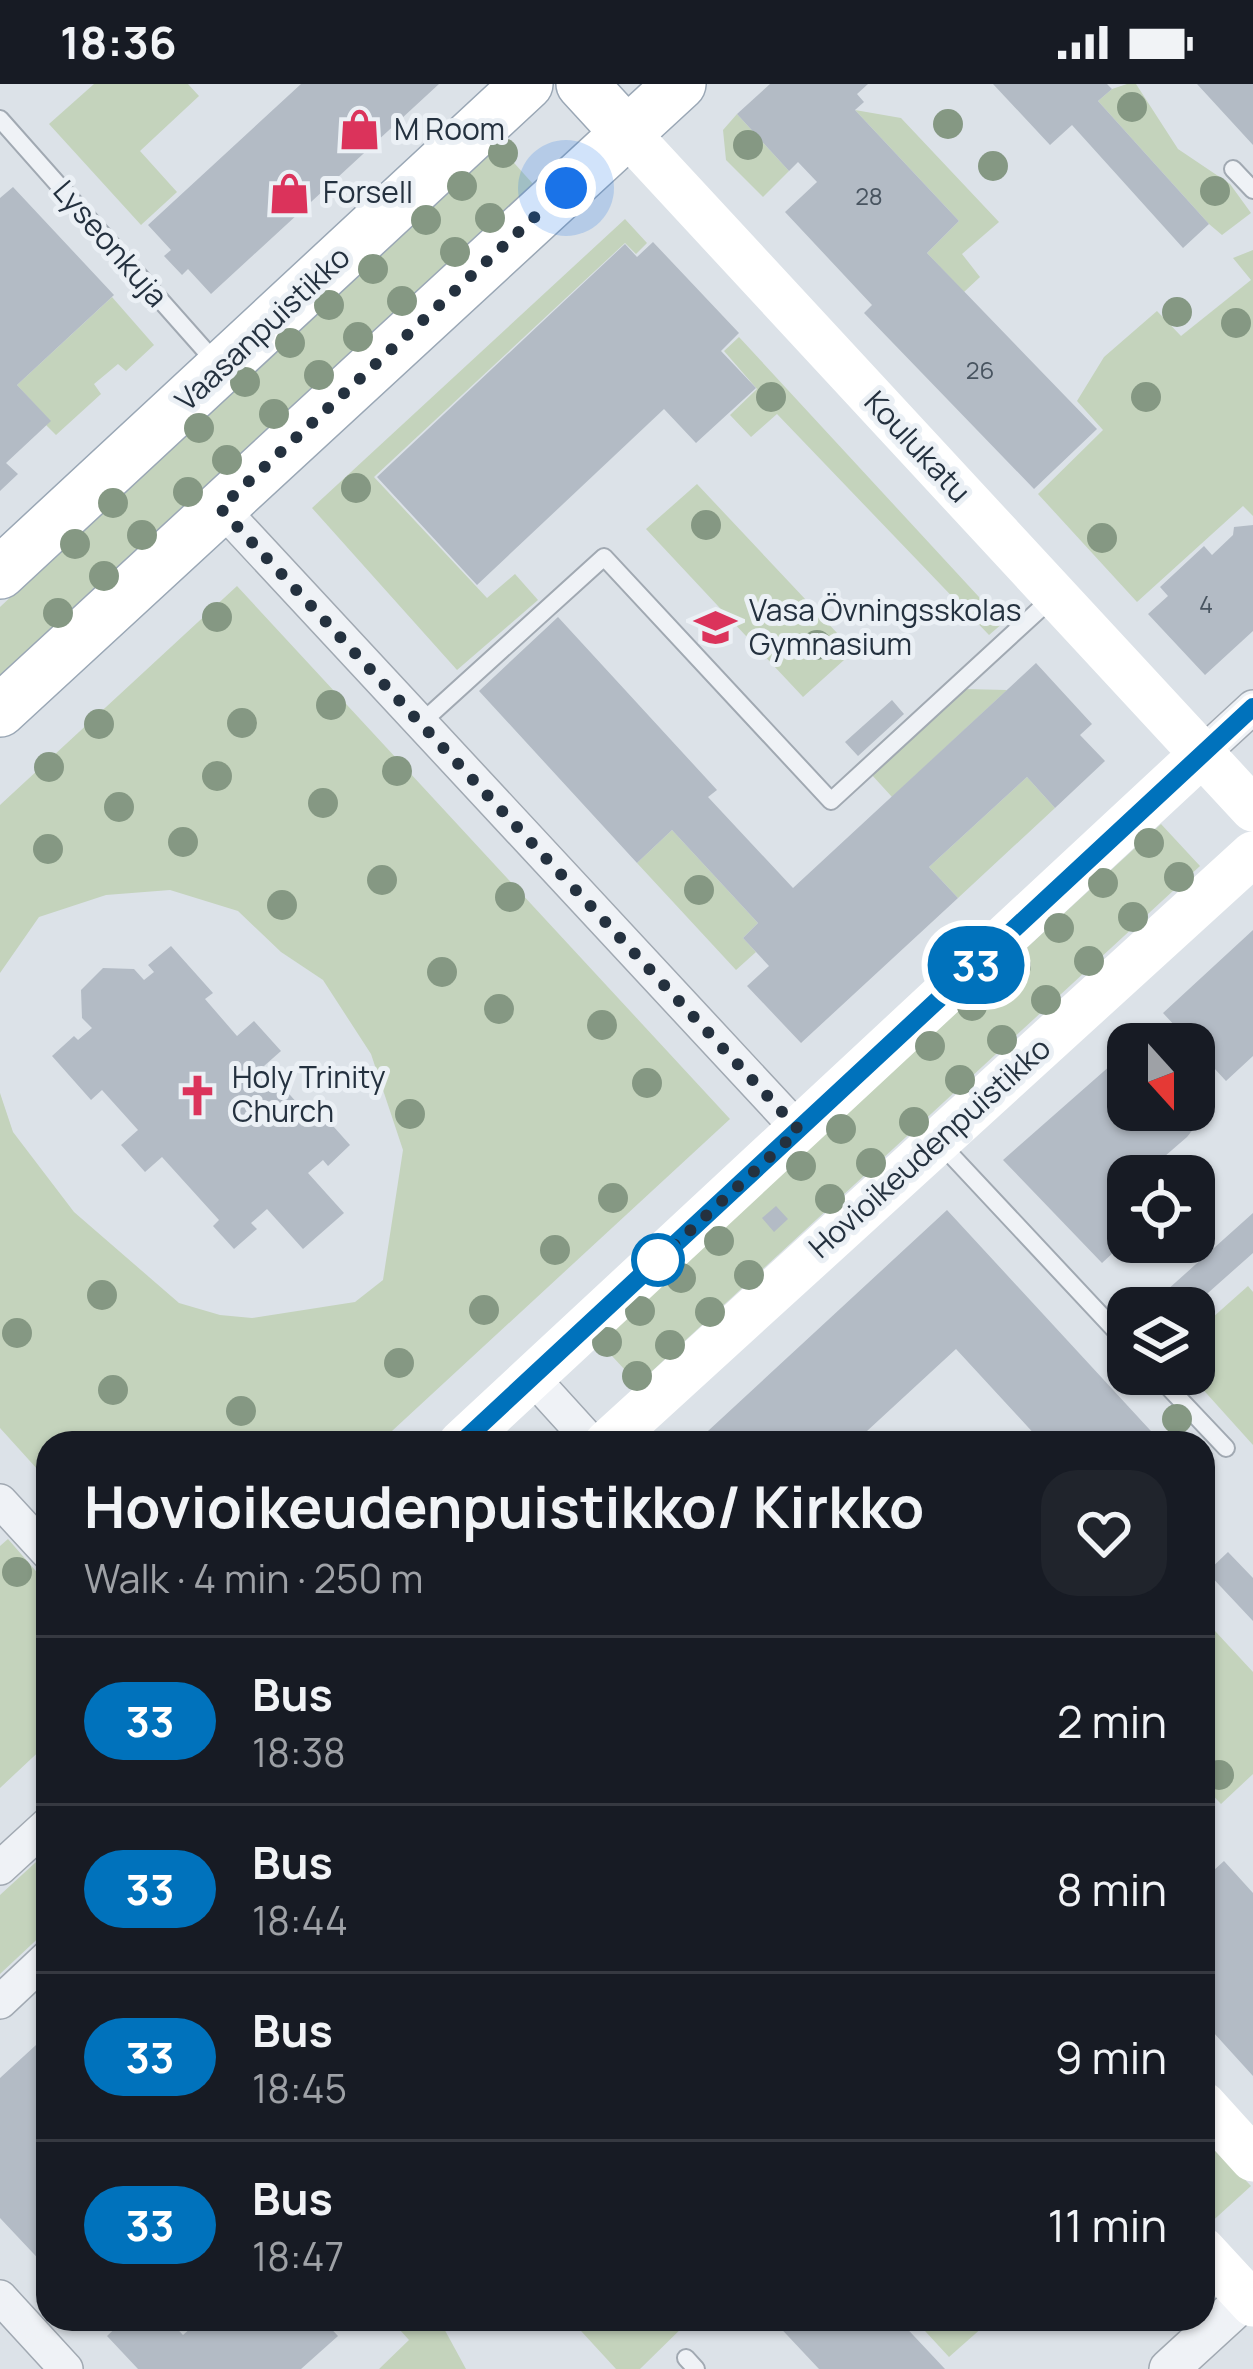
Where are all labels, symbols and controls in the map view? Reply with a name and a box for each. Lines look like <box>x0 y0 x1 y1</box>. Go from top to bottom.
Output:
text: 18:36 <box>60 11 177 73</box>
shop icon: M Room <box>337 107 383 153</box>
place label: M Room <box>394 108 505 149</box>
your location <box>536 158 596 218</box>
shop icon: Forsell <box>266 170 312 216</box>
street label: Lyseonkuja <box>45 171 178 315</box>
place label: Forsell <box>323 171 413 212</box>
house number: 28 <box>855 179 883 212</box>
street label: Vaasanpuistikko <box>166 236 358 420</box>
house number: 26 <box>966 353 994 386</box>
street label: Koulukatu <box>856 381 980 511</box>
house number: 4 <box>1199 587 1213 620</box>
place label: Vasa Övningsskolas Gymnasium <box>749 589 1021 664</box>
school or university icon: Vasa Övningsskolas Gymnasium <box>692 605 738 651</box>
line badge: 33 <box>922 926 1030 1004</box>
text: 33 <box>952 936 1000 994</box>
north arrow <box>1107 1023 1215 1131</box>
map controls <box>1107 1023 1215 1395</box>
street label: Hovioikeudenpuistikko <box>799 1027 1059 1266</box>
place label: Holy Trinity Church <box>232 1056 386 1131</box>
church icon: Holy Trinity Church <box>175 1072 221 1118</box>
button: locate <box>1107 1155 1215 1263</box>
unlabelled marker <box>633 1235 683 1285</box>
button: layers <box>1107 1287 1215 1395</box>
text: Hovioikeudenpuistikko/ Kirkko <box>84 1467 924 1545</box>
button: heart <box>1041 1470 1167 1596</box>
text: Walk · 4 min · 250 m <box>84 1551 423 1605</box>
text: Bus <box>252 1663 333 1725</box>
text: 2 min <box>1057 1690 1167 1752</box>
text: 33 <box>126 1692 174 1750</box>
text: 18:38 <box>252 1725 346 1779</box>
text: Bus <box>252 1831 333 1893</box>
text: 8 min <box>1056 1858 1167 1920</box>
text: 33 <box>126 1860 174 1918</box>
text: 18:44 <box>252 1893 348 1947</box>
text: Bus <box>252 1999 333 2061</box>
text: 9 min <box>1055 2026 1167 2088</box>
text: 33 <box>126 2028 174 2086</box>
text: 18:45 <box>252 2061 347 2115</box>
text: Bus <box>252 2167 333 2229</box>
text: 11 min <box>1048 2194 1167 2256</box>
text: 33 <box>126 2196 174 2254</box>
text: 18:47 <box>252 2229 344 2283</box>

